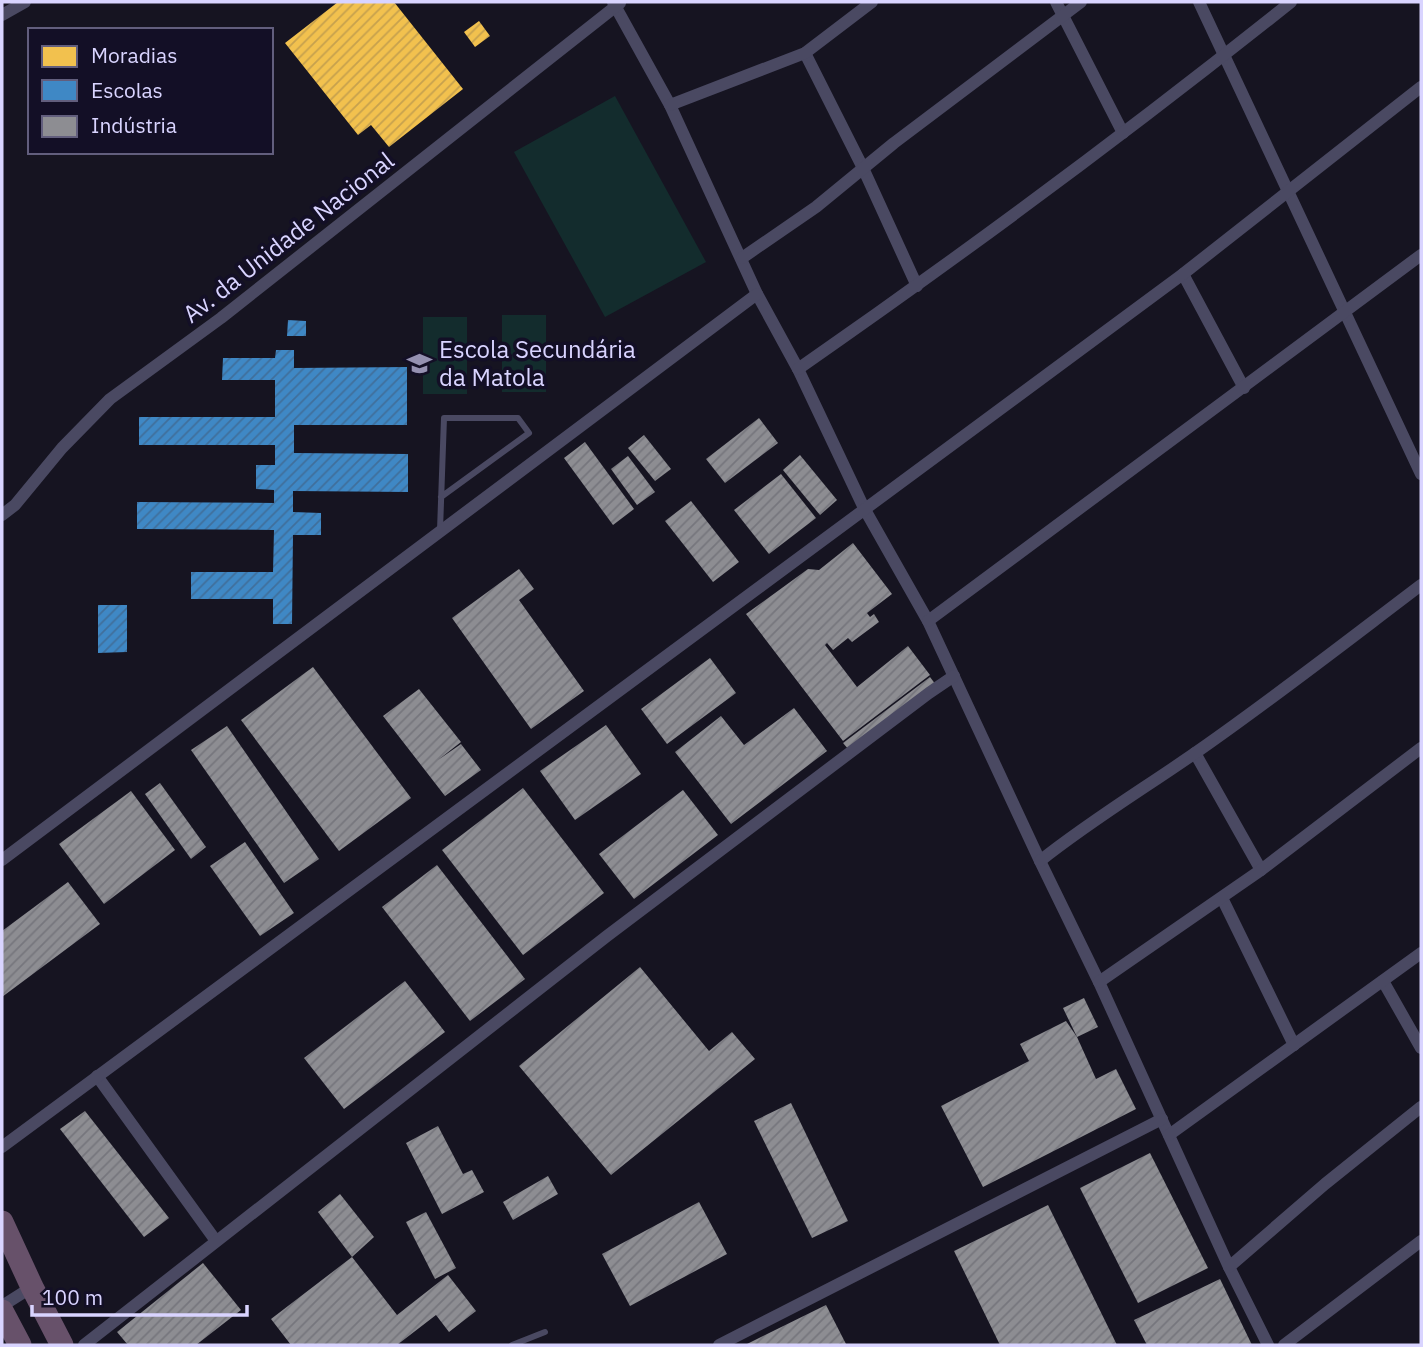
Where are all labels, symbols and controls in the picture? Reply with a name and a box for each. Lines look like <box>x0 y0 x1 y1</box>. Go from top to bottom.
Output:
legend <box>28 28 273 154</box>
text: Moradias <box>91 41 178 69</box>
text: Escolas <box>91 76 163 104</box>
text: Indústria <box>91 111 177 139</box>
street label: Av. da Unidade Nacional <box>176 144 400 330</box>
place label: Escola Secundária da Matola <box>439 333 636 393</box>
school or university icon: Escola Secundária da Matola <box>405 349 433 377</box>
scale bar <box>32 1274 247 1318</box>
text: 100 m <box>42 1283 103 1311</box>

